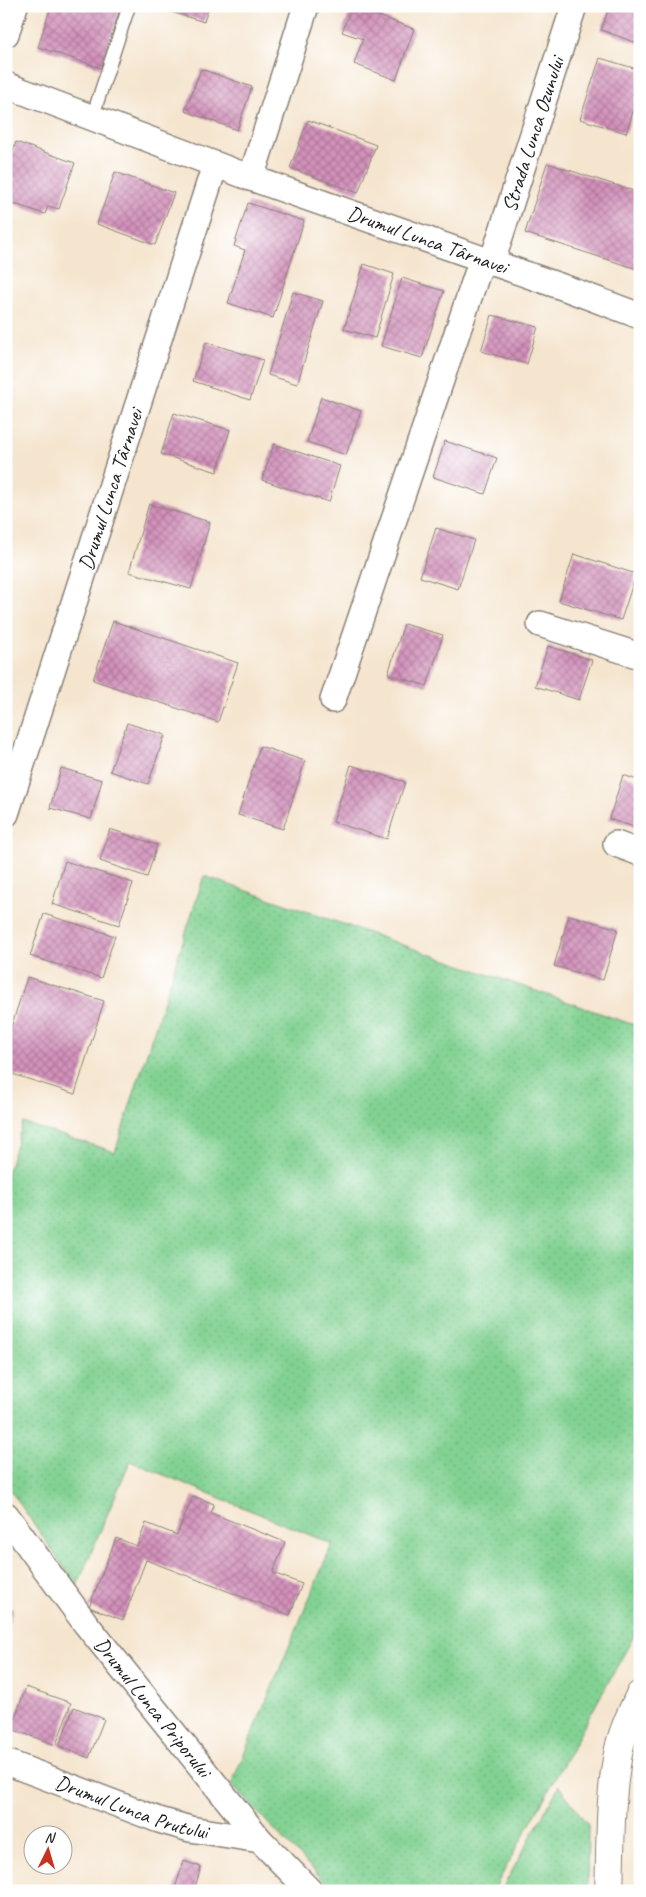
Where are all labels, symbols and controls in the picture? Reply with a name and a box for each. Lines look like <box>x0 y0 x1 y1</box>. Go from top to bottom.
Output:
street label: Strada Lunca Ozunului <box>496 51 571 215</box>
street label: Drumul Lunca Târnavei <box>344 200 514 281</box>
street label: Drumul Lunca Târnavei <box>72 403 150 573</box>
street label: Drumul Lunca Priporului <box>89 1632 219 1785</box>
street label: Drumul Lunca Prutului <box>52 1769 213 1845</box>
north arrow <box>22 1824 72 1874</box>
text: N <box>44 1829 56 1847</box>

